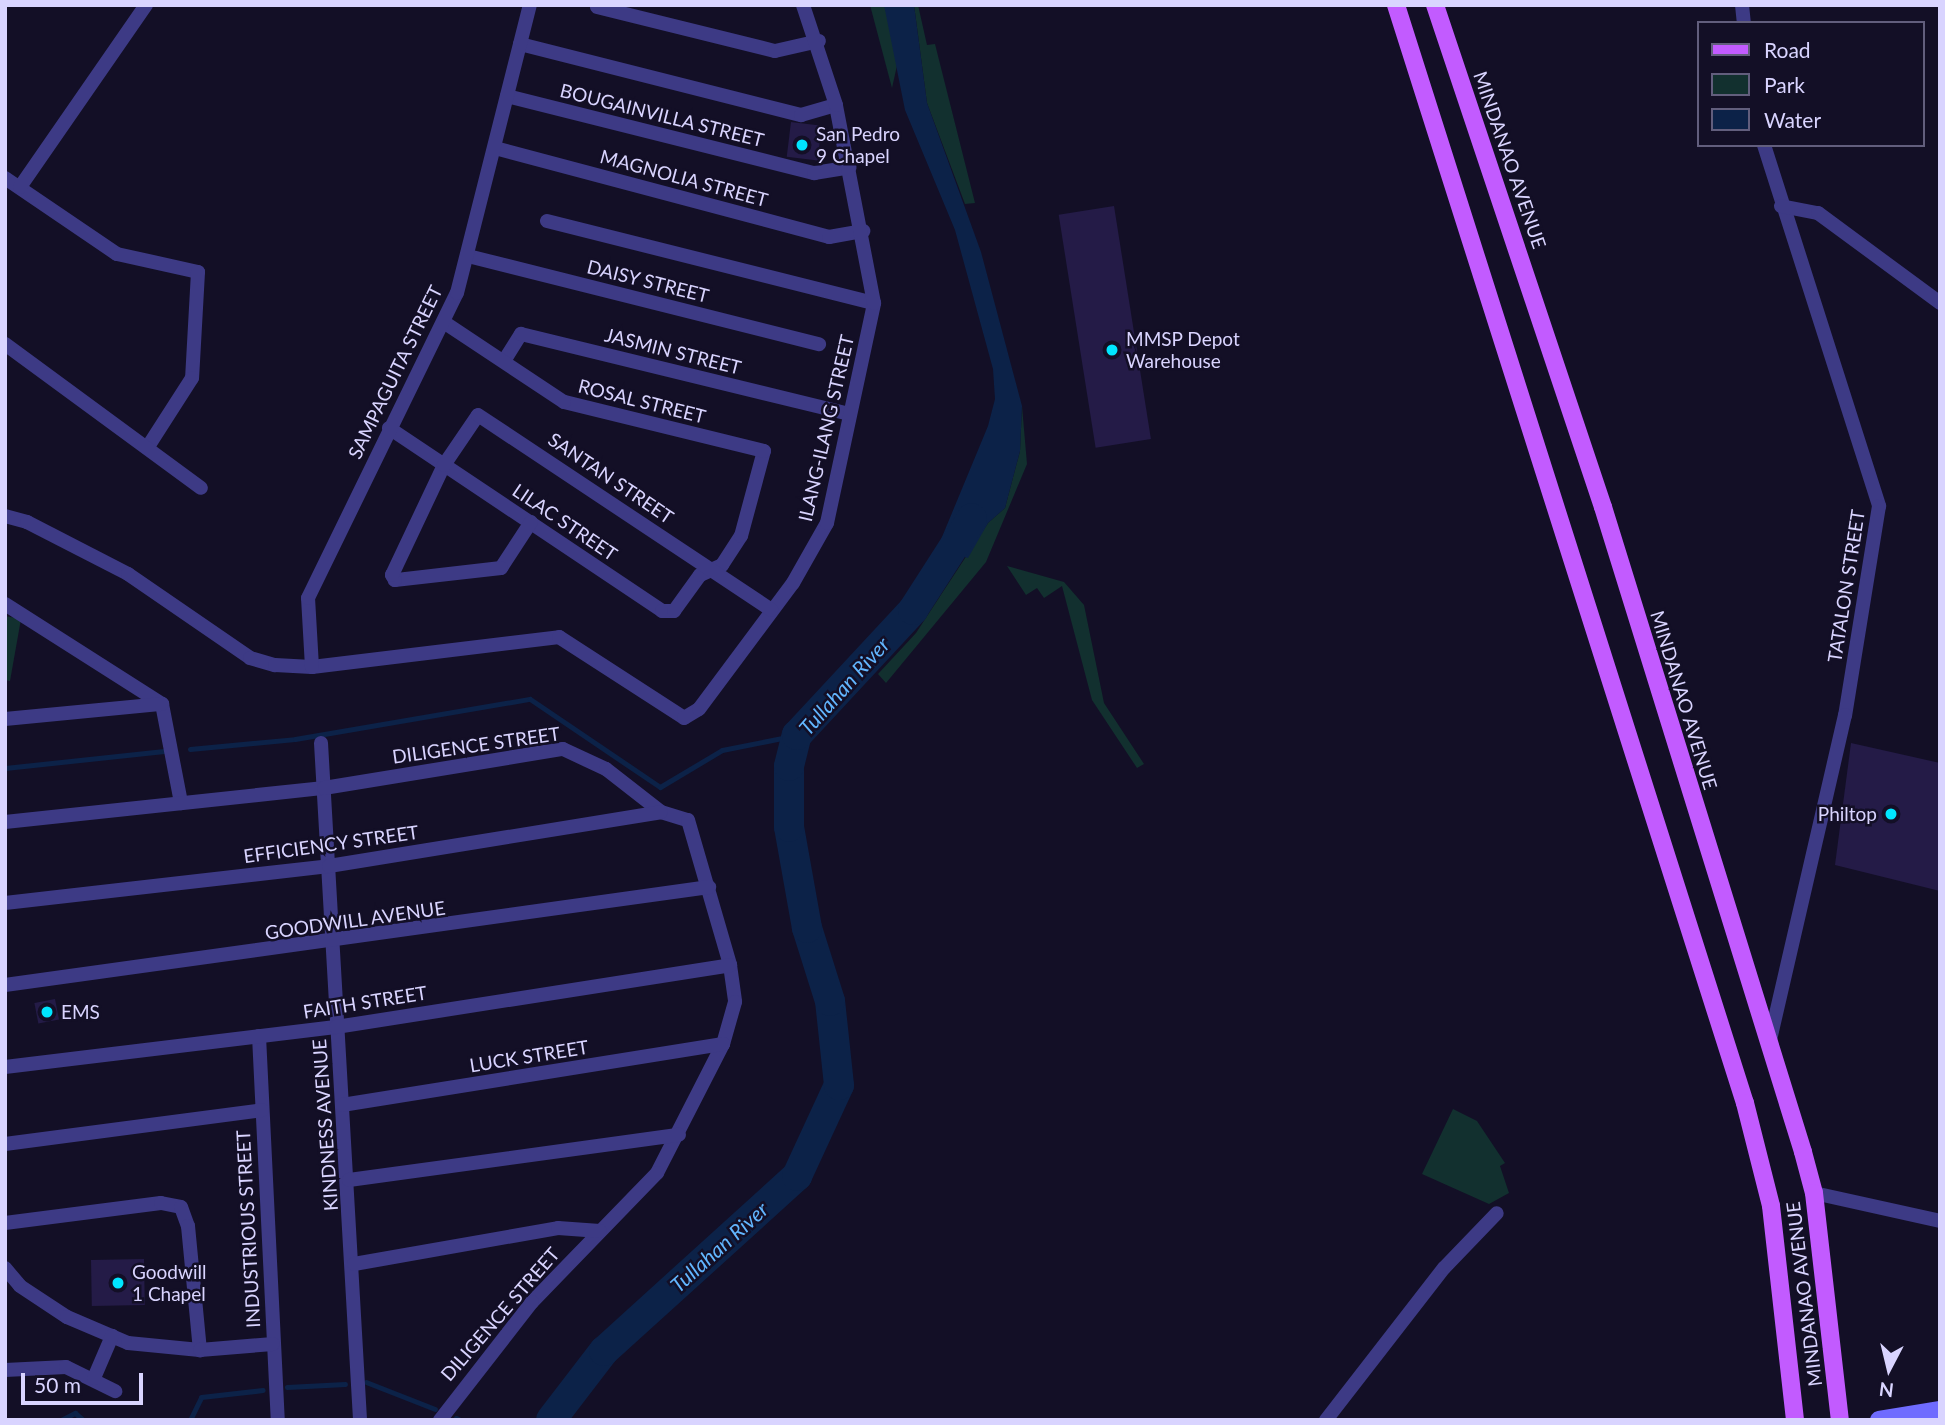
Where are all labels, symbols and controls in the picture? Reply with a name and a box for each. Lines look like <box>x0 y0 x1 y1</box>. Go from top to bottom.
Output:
legend <box>1696 21 1924 147</box>
text: Road <box>1764 37 1811 62</box>
street label: MINDANAO AVENUE <box>1469 68 1551 252</box>
text: Park <box>1764 72 1805 97</box>
street label: BOUGAINVILLA STREET <box>557 79 767 151</box>
text: Water <box>1764 107 1821 132</box>
place label: San Pedro 9 Chapel <box>816 123 900 167</box>
marker: San Pedro 9 Chapel <box>794 137 810 153</box>
street label: MAGNOLIA STREET <box>597 145 771 211</box>
street label: DAISY STREET <box>584 255 712 307</box>
street label: SAMPAGUITA STREET <box>343 281 447 463</box>
street label: JASMIN STREET <box>602 323 744 379</box>
place label: MMSP Depot Warehouse <box>1126 328 1240 372</box>
street label: ILANG-ILANG STREET <box>793 332 859 524</box>
marker: MMSP Depot Warehouse <box>1104 342 1120 358</box>
street label: ROSAL STREET <box>576 374 708 428</box>
street label: SANTAN STREET <box>544 428 678 528</box>
street label: LILAC STREET <box>508 479 622 565</box>
street label: TATALON STREET <box>1823 508 1869 664</box>
street label: MINDANAO AVENUE <box>1646 607 1722 793</box>
water label: Tullahan River <box>794 632 894 740</box>
street label: DILIGENCE STREET <box>391 722 561 768</box>
place label: Philtop <box>1818 803 1877 825</box>
marker: Philtop <box>1883 806 1899 822</box>
street label: EFFICIENCY STREET <box>242 820 420 868</box>
street label: GOODWILL AVENUE <box>263 896 447 944</box>
street label: FAITH STREET <box>301 981 429 1023</box>
place label: EMS <box>61 1001 100 1023</box>
marker: EMS <box>39 1004 55 1020</box>
street label: LUCK STREET <box>468 1035 590 1077</box>
street label: KINDNESS AVENUE <box>308 1038 342 1212</box>
street label: INDUSTRIOUS STREET <box>231 1130 265 1328</box>
water label: Tullahan River <box>665 1197 773 1297</box>
street label: MINDANAO AVENUE <box>1781 1200 1827 1388</box>
street label: DILIGENCE STREET <box>436 1243 564 1385</box>
place label: Goodwill 1 Chapel <box>132 1261 206 1305</box>
marker: Goodwill 1 Chapel <box>110 1275 126 1291</box>
north arrow <box>1854 1334 1924 1404</box>
scale bar <box>24 1358 147 1402</box>
text: 50 m <box>34 1372 81 1397</box>
text: N <box>1878 1378 1895 1403</box>

